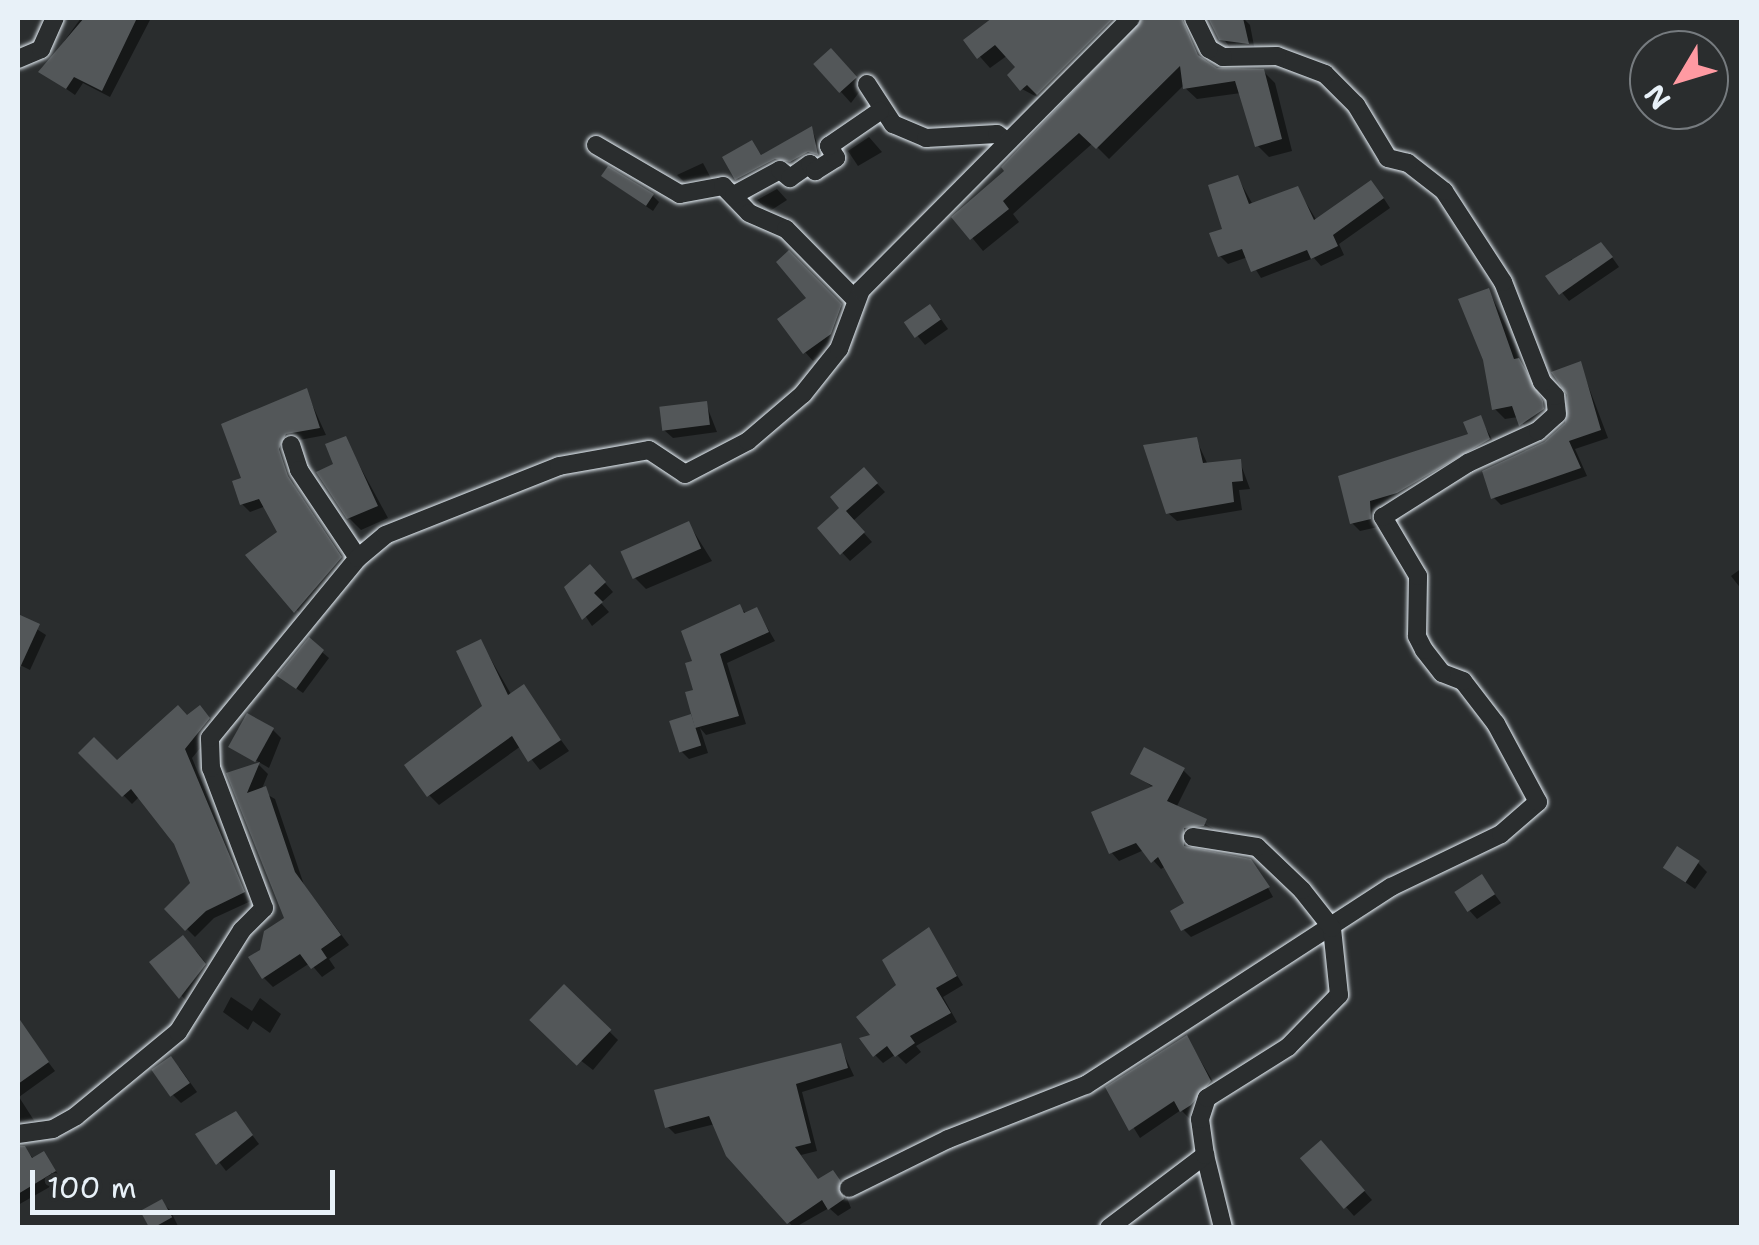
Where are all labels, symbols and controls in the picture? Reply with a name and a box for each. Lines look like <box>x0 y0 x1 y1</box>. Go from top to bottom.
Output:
north arrow <box>1629 30 1729 130</box>
text: N <box>1635 77 1679 118</box>
scale bar <box>35 1150 340 1212</box>
text: 100 m <box>47 1167 137 1208</box>

